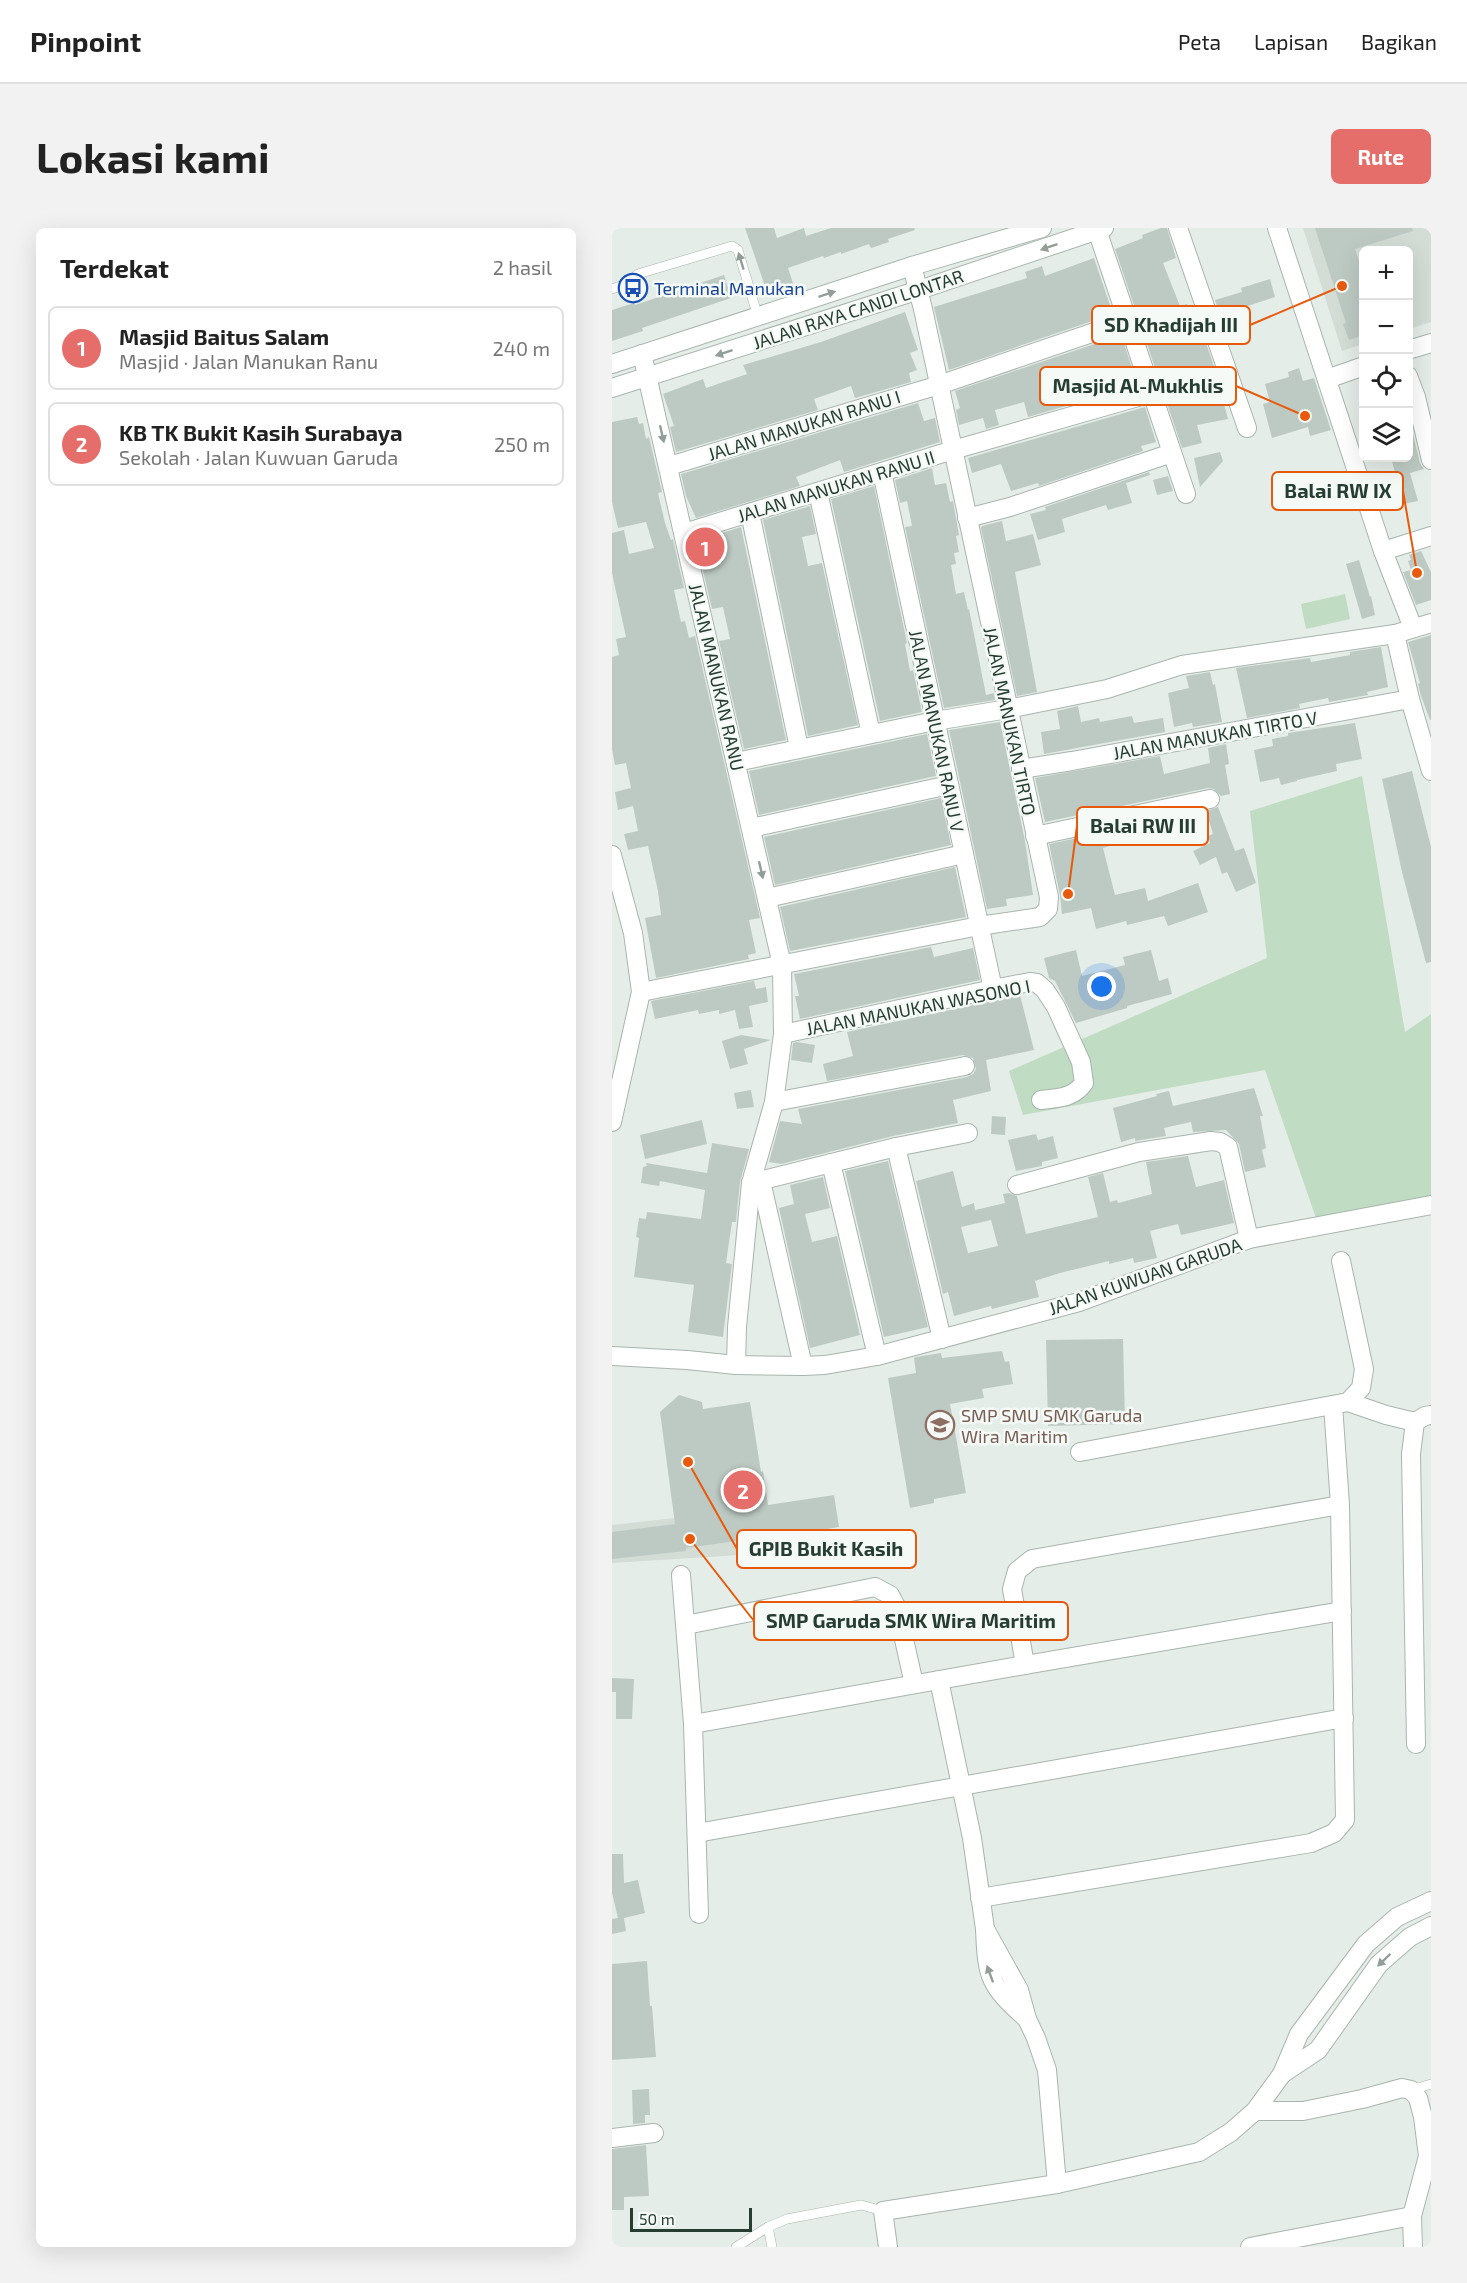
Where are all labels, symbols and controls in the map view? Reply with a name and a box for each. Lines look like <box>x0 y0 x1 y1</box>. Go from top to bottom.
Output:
text: Pinpoint <box>30 24 141 58</box>
text: Peta <box>1178 29 1221 54</box>
text: Lapisan <box>1254 29 1328 54</box>
text: Bagikan <box>1361 29 1437 54</box>
button: Rute <box>1331 129 1431 184</box>
text: Lokasi kami <box>36 131 270 181</box>
one-way arrow <box>1040 242 1058 252</box>
map controls <box>1359 246 1413 462</box>
button: + <box>1359 246 1413 300</box>
text: Terdekat <box>60 252 169 283</box>
one-way arrow <box>736 252 745 270</box>
text: 2 hasil <box>493 255 552 279</box>
street label: JALAN RAYA CANDI LONTAR <box>750 265 966 353</box>
bus stop icon: Terminal Manukan <box>617 272 649 304</box>
place label: Terminal Manukan <box>654 277 805 299</box>
one-way arrow <box>819 289 837 298</box>
button: − <box>1359 300 1413 354</box>
callout: SD Khadijah III <box>1092 306 1250 344</box>
text: SD Khadijah III <box>1104 312 1238 336</box>
text: Masjid Baitus Salam <box>119 323 329 349</box>
text: 1 <box>77 336 86 360</box>
text: 240 m <box>492 336 550 360</box>
text: Masjid · Jalan Manukan Ranu <box>119 349 378 373</box>
one-way arrow <box>715 349 733 358</box>
button: locate <box>1359 354 1413 408</box>
callout: Masjid Al-Mukhlis <box>1040 367 1236 405</box>
text: Masjid Al-Mukhlis <box>1053 373 1223 397</box>
street label: JALAN MANUKAN RANU I <box>705 385 903 465</box>
button: layers <box>1359 408 1413 462</box>
text: KB TK Bukit Kasih Surabaya <box>119 419 403 445</box>
one-way arrow <box>657 425 667 444</box>
text: 2 <box>76 432 87 456</box>
text: 250 m <box>494 432 550 456</box>
text: Sekolah · Jalan Kuwuan Garuda <box>119 445 398 469</box>
street label: JALAN MANUKAN RANU II <box>735 445 937 527</box>
callout: Balai RW IX <box>1272 472 1403 510</box>
text: Balai RW IX <box>1284 478 1392 502</box>
pin: 1 <box>686 524 724 570</box>
street label: JALAN MANUKAN RANU <box>685 581 749 773</box>
street label: JALAN MANUKAN TIRTO <box>979 625 1041 817</box>
street label: JALAN MANUKAN RANU V <box>905 628 969 834</box>
street label: JALAN MANUKAN TIRTO V <box>1111 706 1319 764</box>
callout: Balai RW III <box>1077 807 1208 845</box>
text: Balai RW III <box>1090 813 1196 837</box>
one-way arrow <box>756 861 766 880</box>
your location <box>1087 972 1116 1001</box>
street label: JALAN MANUKAN WASONO I <box>804 974 1032 1040</box>
street label: JALAN KUWUAN GARUDA <box>1046 1232 1245 1319</box>
place label: SMP SMU SMK Garuda Wira Maritim <box>961 1404 1142 1447</box>
school or university icon: SMP SMU SMK Garuda Wira Maritim <box>924 1409 956 1441</box>
pin: 2 <box>724 1468 762 1512</box>
callout: GPIB Bukit Kasih <box>737 1530 916 1568</box>
text: GPIB Bukit Kasih <box>749 1536 903 1560</box>
callout: SMP Garuda SMK Wira Maritim <box>754 1602 1068 1640</box>
text: SMP Garuda SMK Wira Maritim <box>766 1608 1056 1632</box>
one-way arrow <box>1377 1953 1392 1967</box>
one-way arrow <box>985 1965 995 1983</box>
scale bar <box>630 2205 752 2232</box>
text: 50 m <box>639 2209 675 2228</box>

